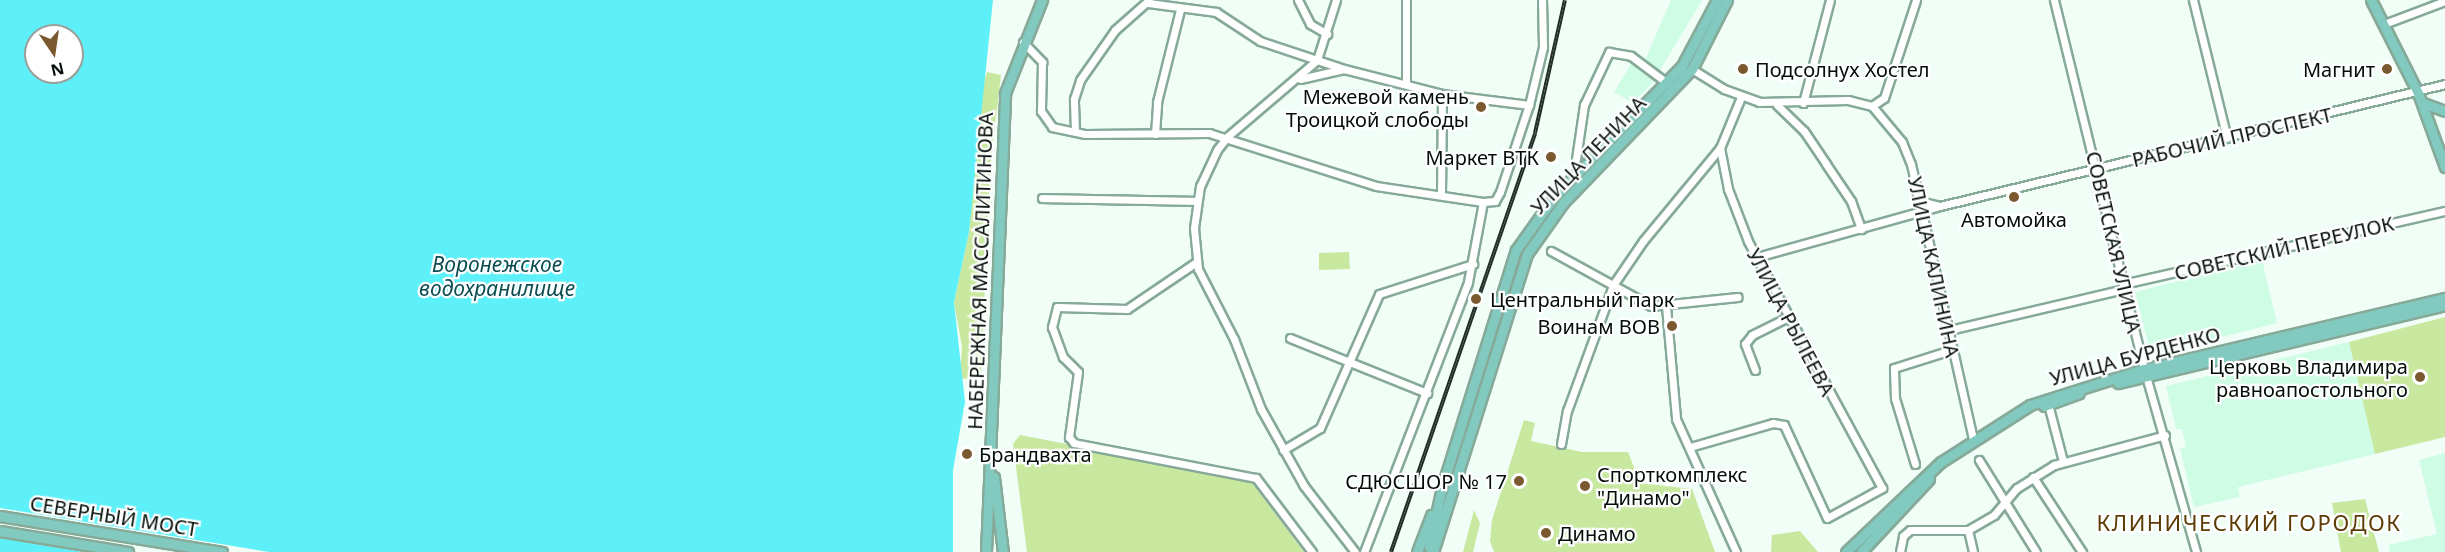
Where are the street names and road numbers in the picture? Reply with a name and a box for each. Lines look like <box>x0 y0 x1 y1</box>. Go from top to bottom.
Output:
street label: УЛИЦА ЛЕНИНА <box>1526 91 1650 219</box>
street label: РАБОЧИЙ ПРОСПЕКТ <box>2130 102 2334 172</box>
street label: НАБЕРЕЖНАЯ МАССАЛИТИНОВА <box>962 112 998 430</box>
street label: СОВЕТСКАЯ УЛИЦА <box>2081 149 2147 335</box>
street label: УЛИЦА КАЛИНИНА <box>1903 174 1965 360</box>
street label: СОВЕТСКИЙ ПЕРЕУЛОК <box>2172 211 2396 285</box>
street label: УЛИЦА РЫЛЕЕВА <box>1742 244 1840 400</box>
street label: УЛИЦА БУРДЕНКО <box>2047 322 2223 390</box>
street label: СЕВЕРНЫЙ МОСТ <box>28 491 200 541</box>

